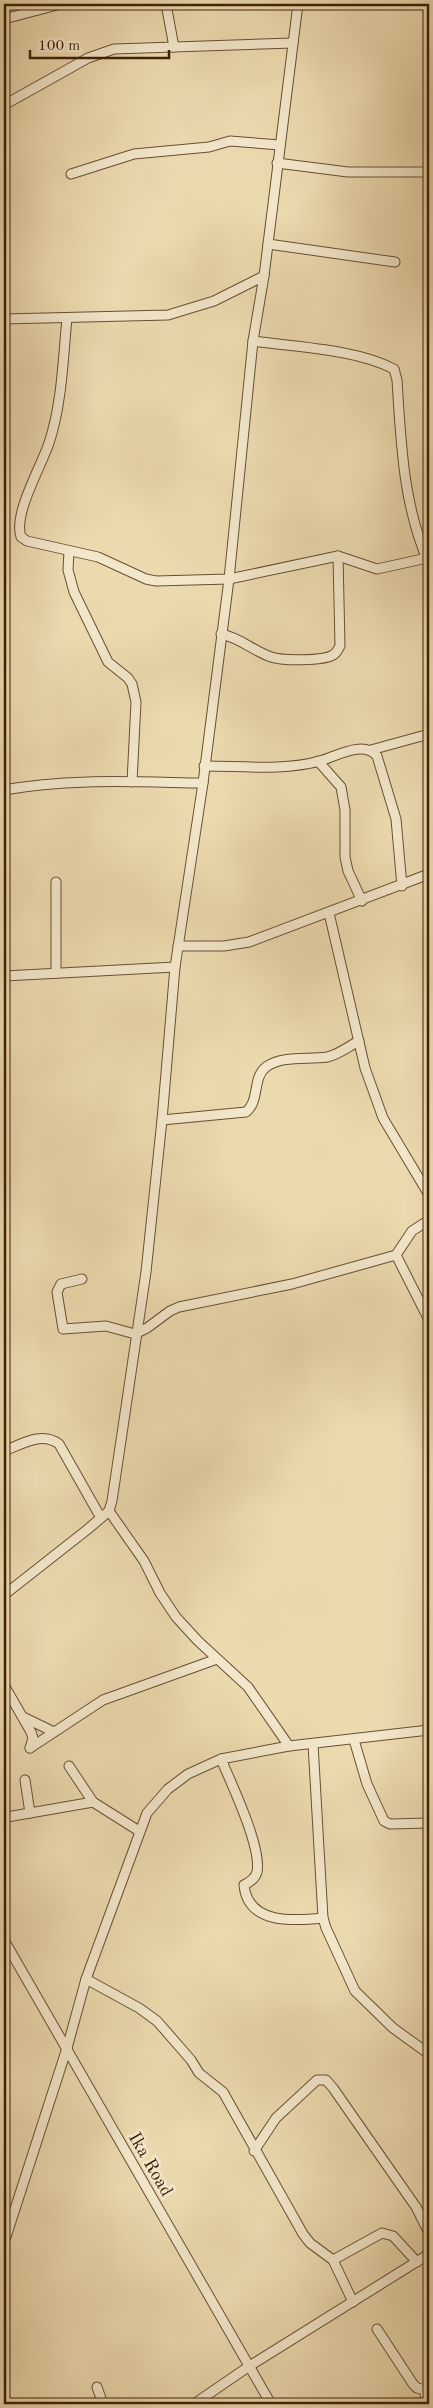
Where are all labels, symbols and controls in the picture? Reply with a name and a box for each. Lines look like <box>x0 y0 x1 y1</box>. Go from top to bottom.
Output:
scale bar <box>30 28 169 60</box>
text: 100 m <box>38 39 80 54</box>
street label: Ika Road <box>125 2129 176 2200</box>

